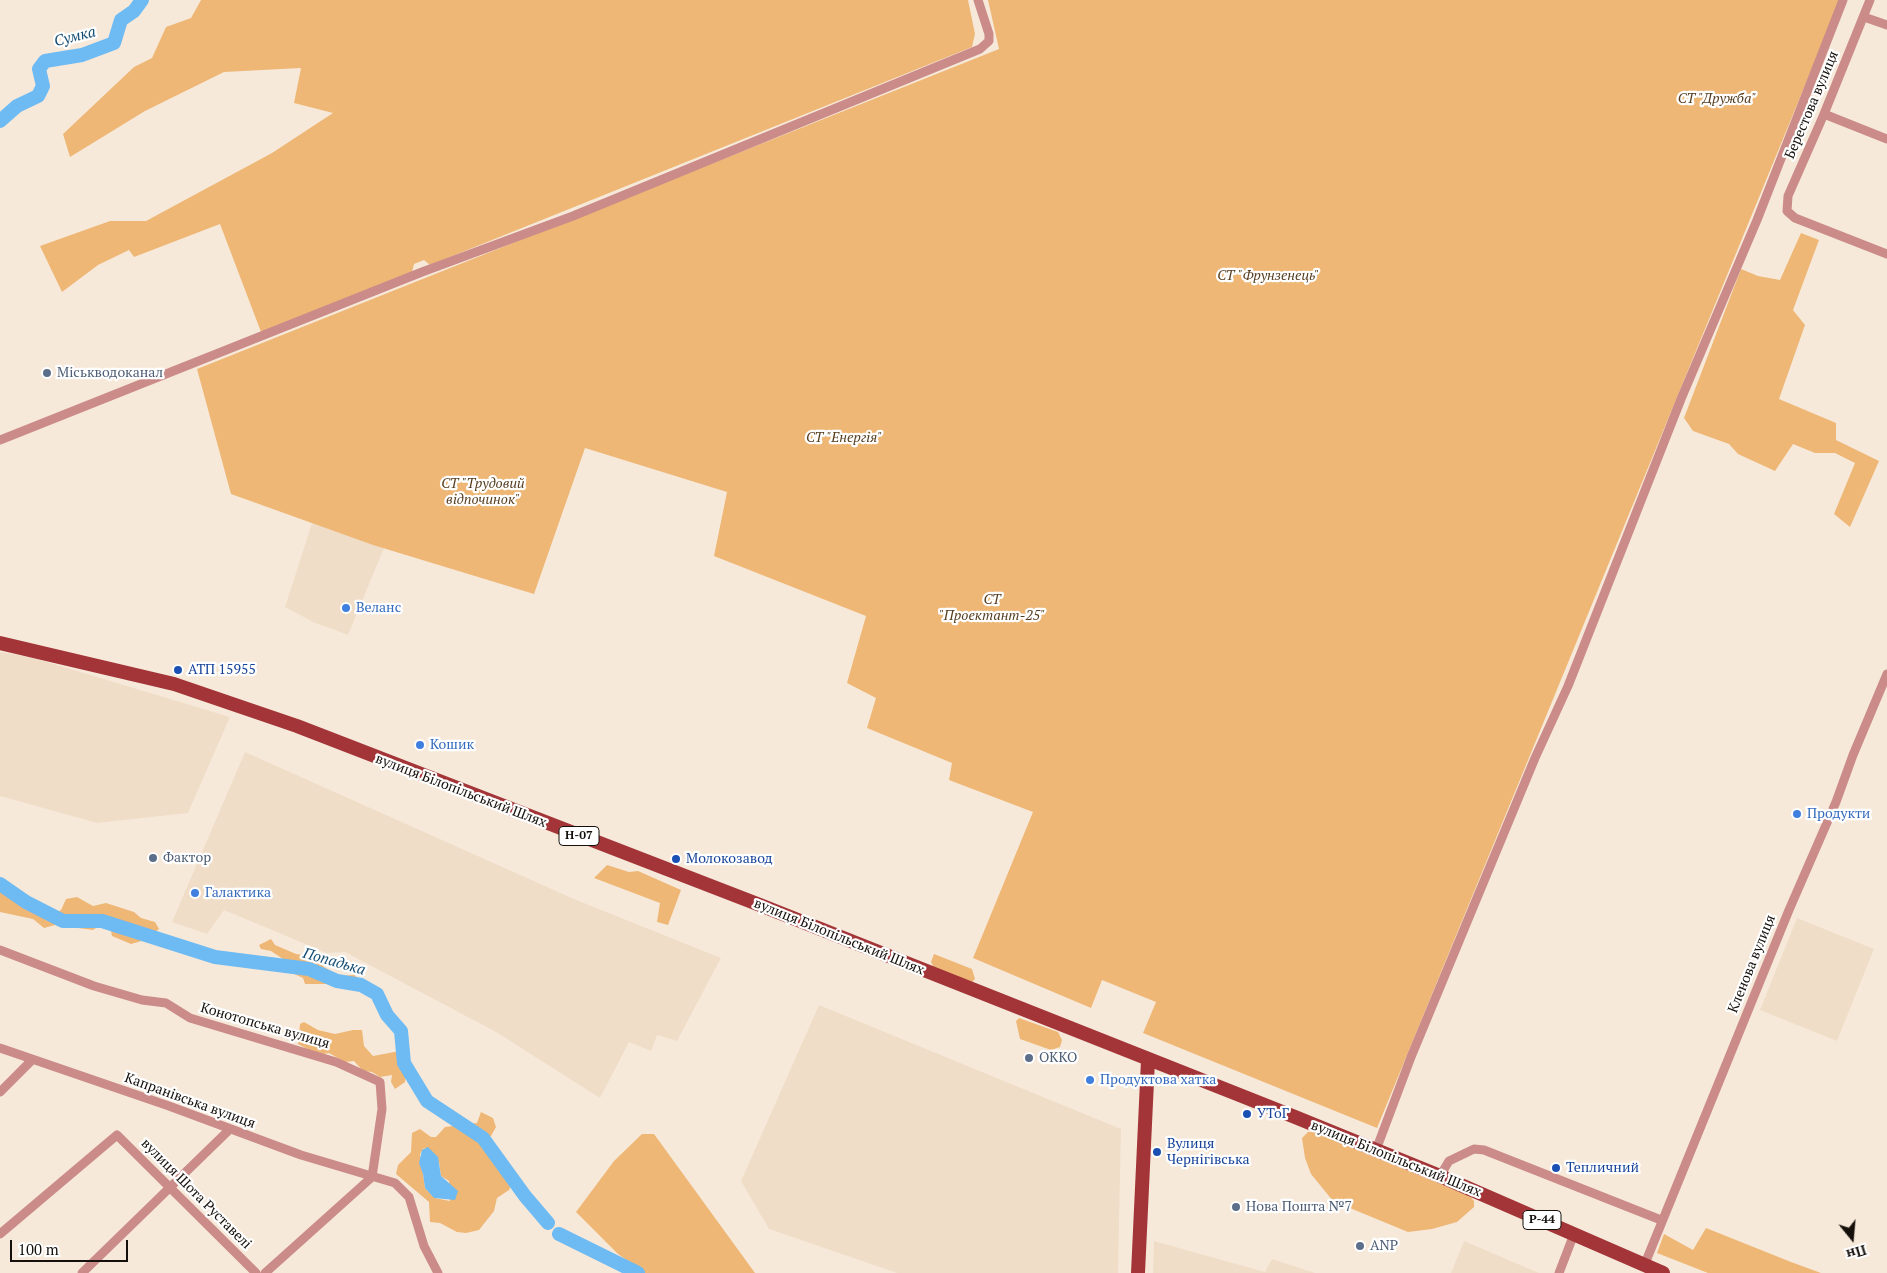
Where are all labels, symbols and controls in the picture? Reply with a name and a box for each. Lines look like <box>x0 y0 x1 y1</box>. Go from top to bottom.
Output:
water label: Сумка <box>52 23 98 51</box>
street label: Берестова вулиця <box>1782 49 1842 161</box>
park label: СТ "Дружба" <box>1678 91 1756 107</box>
park label: СТ "Фрунзенець" <box>1217 268 1319 284</box>
place label: Міськводоканал <box>57 365 163 381</box>
marker: Міськводоканал <box>41 367 53 379</box>
park label: СТ "Енергія" <box>806 430 882 446</box>
park label: СТ "Трудовий відпочинок" <box>441 476 525 508</box>
park label: СТ "Проектант-25" <box>939 592 1045 624</box>
place label: Веланс <box>356 600 401 616</box>
marker: Веланс <box>340 602 352 614</box>
place label: АТП 15955 <box>188 662 256 678</box>
marker: АТП 15955 <box>172 664 184 676</box>
place label: Кошик <box>430 737 474 753</box>
marker: Кошик <box>414 739 426 751</box>
street label: вулиця Білопільський Шлях <box>373 751 549 831</box>
place label: Продукти <box>1807 806 1870 822</box>
marker: Продукти <box>1791 808 1803 820</box>
road number: Н-07 <box>559 826 599 846</box>
place label: Фактор <box>163 850 211 866</box>
place label: Молокозавод <box>686 851 773 867</box>
marker: Фактор <box>147 852 159 864</box>
marker: Молокозавод <box>670 853 682 865</box>
place label: Галактика <box>205 885 271 901</box>
marker: Галактика <box>189 887 201 899</box>
street label: вулиця Білопільський Шлях <box>751 895 927 979</box>
street label: Кленова вулиця <box>1725 913 1779 1015</box>
water label: Попадька <box>301 945 367 979</box>
street label: Конотопська вулиця <box>198 1000 332 1052</box>
place label: ОККО <box>1039 1050 1077 1066</box>
marker: ОККО <box>1023 1052 1035 1064</box>
street label: Капранівська вулиця <box>122 1070 258 1132</box>
place label: Продуктова хатка <box>1100 1072 1216 1088</box>
marker: Продуктова хатка <box>1084 1074 1096 1086</box>
place label: УТоГ <box>1257 1106 1289 1122</box>
marker: УТоГ <box>1241 1108 1253 1120</box>
street label: вулиця Білопільський Шлях <box>1308 1117 1484 1201</box>
street label: вулиця Шота Руставелі <box>137 1135 255 1253</box>
place label: Вулиця Чернігівська <box>1167 1136 1250 1168</box>
marker: Вулиця Чернігівська <box>1151 1146 1163 1158</box>
place label: Тепличний <box>1566 1160 1639 1176</box>
marker: Тепличний <box>1550 1162 1562 1174</box>
place label: Нова Пошта №7 <box>1246 1199 1352 1215</box>
marker: Нова Пошта №7 <box>1230 1201 1242 1213</box>
road number: Р-44 <box>1523 1210 1561 1230</box>
north arrow <box>1827 1213 1877 1263</box>
scale bar <box>12 1230 130 1262</box>
place label: ANP <box>1370 1238 1398 1254</box>
text: 100 m <box>18 1239 59 1259</box>
marker: ANP <box>1354 1240 1366 1252</box>
text: Пн <box>1844 1241 1869 1265</box>

